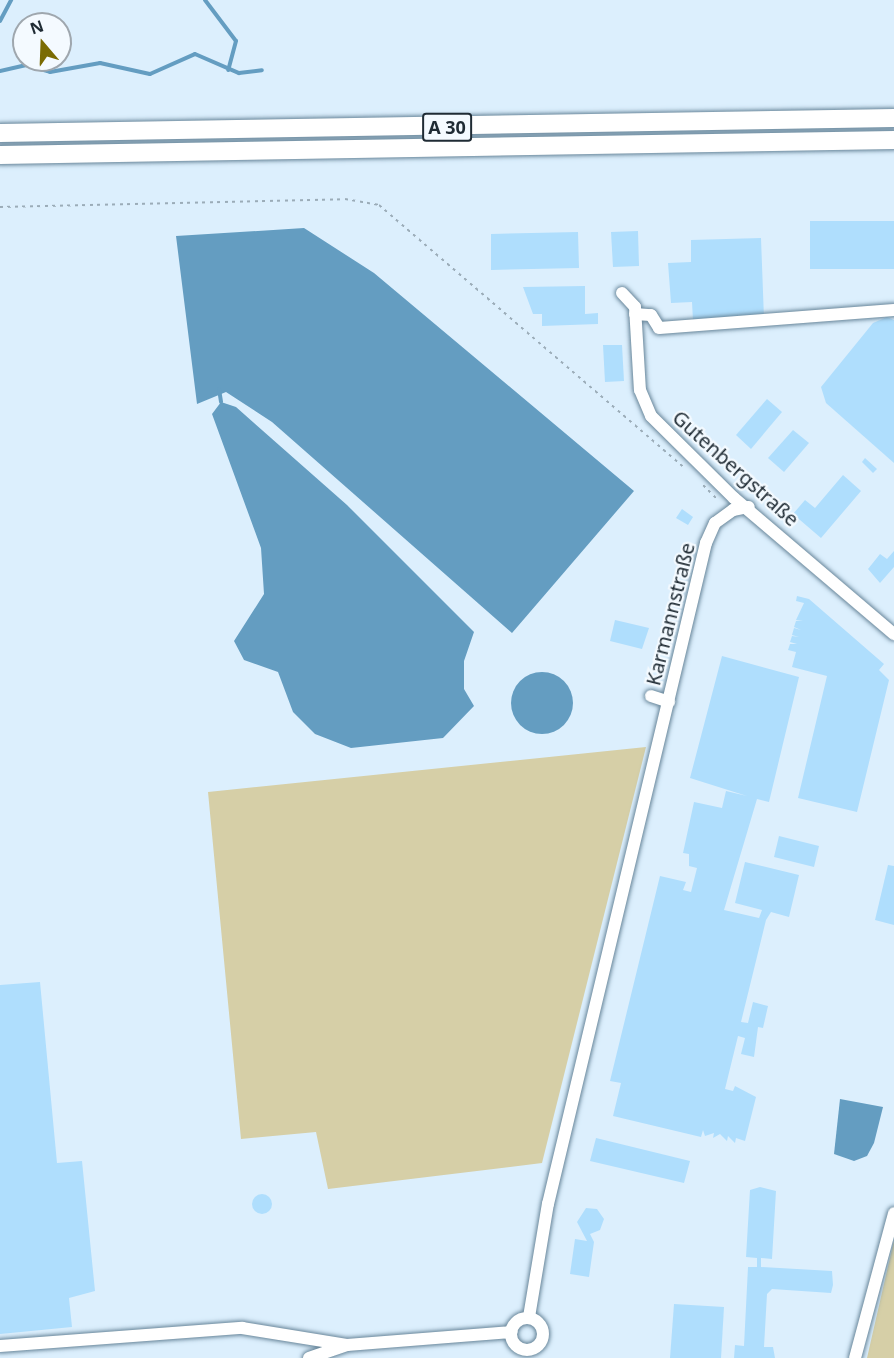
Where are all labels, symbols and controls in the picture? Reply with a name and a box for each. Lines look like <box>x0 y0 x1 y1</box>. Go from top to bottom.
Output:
north arrow <box>12 12 72 72</box>
text: N <box>27 14 47 39</box>
road number: A 30 <box>422 112 472 142</box>
street label: Gutenbergstraße <box>668 405 804 531</box>
street label: Karmannstraße <box>641 540 699 688</box>

